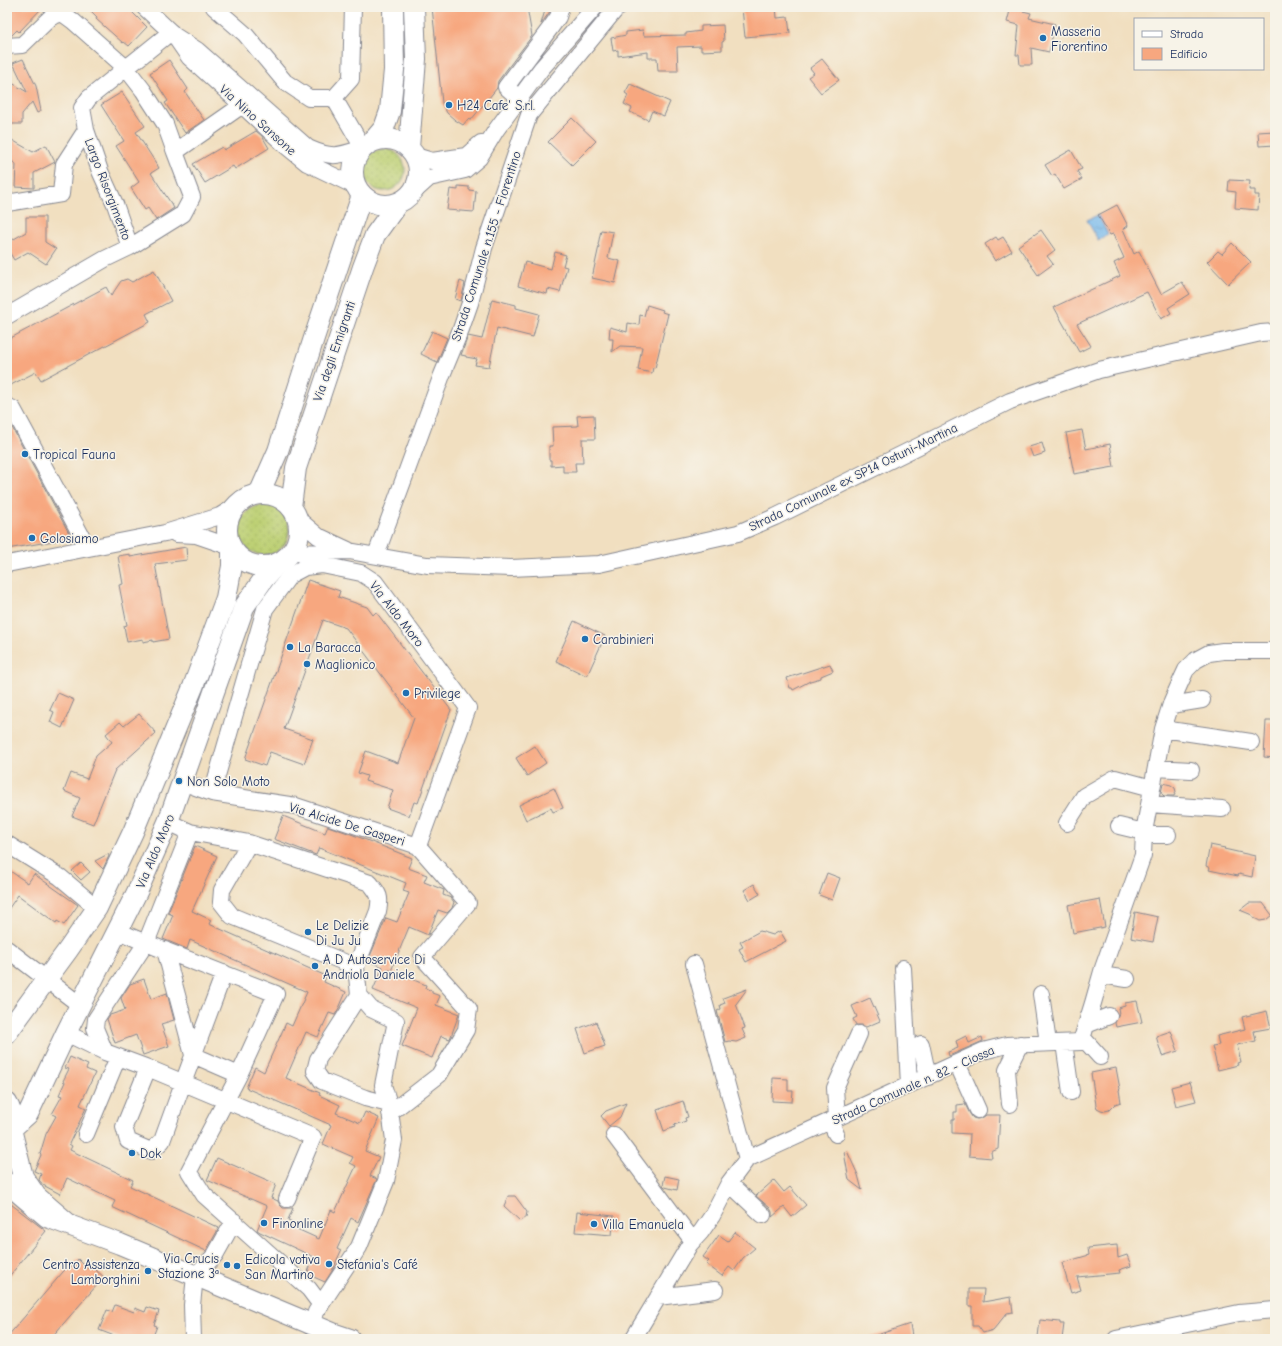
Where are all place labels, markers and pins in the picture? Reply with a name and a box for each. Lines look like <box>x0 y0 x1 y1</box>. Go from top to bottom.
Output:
place label: Masseria Fiorentino <box>1051 24 1108 54</box>
marker: Masseria Fiorentino <box>1038 33 1048 43</box>
place label: H24 Cafe' S.r.l. <box>457 98 535 113</box>
marker: H24 Cafe' S.r.l. <box>444 100 454 110</box>
place label: Tropical Fauna <box>33 447 116 462</box>
marker: Tropical Fauna <box>20 449 30 459</box>
place label: Golosiamo <box>40 531 99 546</box>
marker: Golosiamo <box>27 533 37 543</box>
place label: Carabinieri <box>593 632 654 647</box>
marker: Carabinieri <box>580 634 590 644</box>
place label: La Baracca <box>298 640 361 655</box>
marker: La Baracca <box>285 642 295 652</box>
place label: Maglionico <box>315 657 376 672</box>
marker: Maglionico <box>302 659 312 669</box>
place label: Privilege <box>414 686 461 701</box>
marker: Privilege <box>401 688 411 698</box>
place label: Non Solo Moto <box>187 774 270 789</box>
marker: Non Solo Moto <box>174 776 184 786</box>
place label: Le Delizie Di Ju Ju <box>316 918 369 948</box>
marker: Le Delizie Di Ju Ju <box>303 927 313 937</box>
place label: A D Autoservice Di Andriola Daniele <box>323 952 425 982</box>
marker: A D Autoservice Di Andriola Daniele <box>310 961 320 971</box>
place label: Dok <box>140 1146 162 1161</box>
marker: Dok <box>127 1148 137 1158</box>
place label: Finonline <box>272 1216 324 1231</box>
place label: Villa Emanuela <box>602 1217 684 1232</box>
marker: Finonline <box>259 1218 269 1228</box>
marker: Villa Emanuela <box>589 1219 599 1229</box>
place label: Via Crucis Stazione 3ª <box>158 1251 219 1281</box>
place label: Edicola votiva San Martino <box>245 1252 320 1282</box>
place label: Centro Assistenza Lamborghini <box>43 1257 140 1287</box>
place label: Stefania's Café <box>337 1257 418 1272</box>
marker: Stefania's Café <box>324 1259 334 1269</box>
marker: Via Crucis Stazione 3ª <box>222 1260 232 1270</box>
marker: Edicola votiva San Martino <box>232 1261 242 1271</box>
marker: Centro Assistenza Lamborghini <box>143 1266 153 1276</box>

